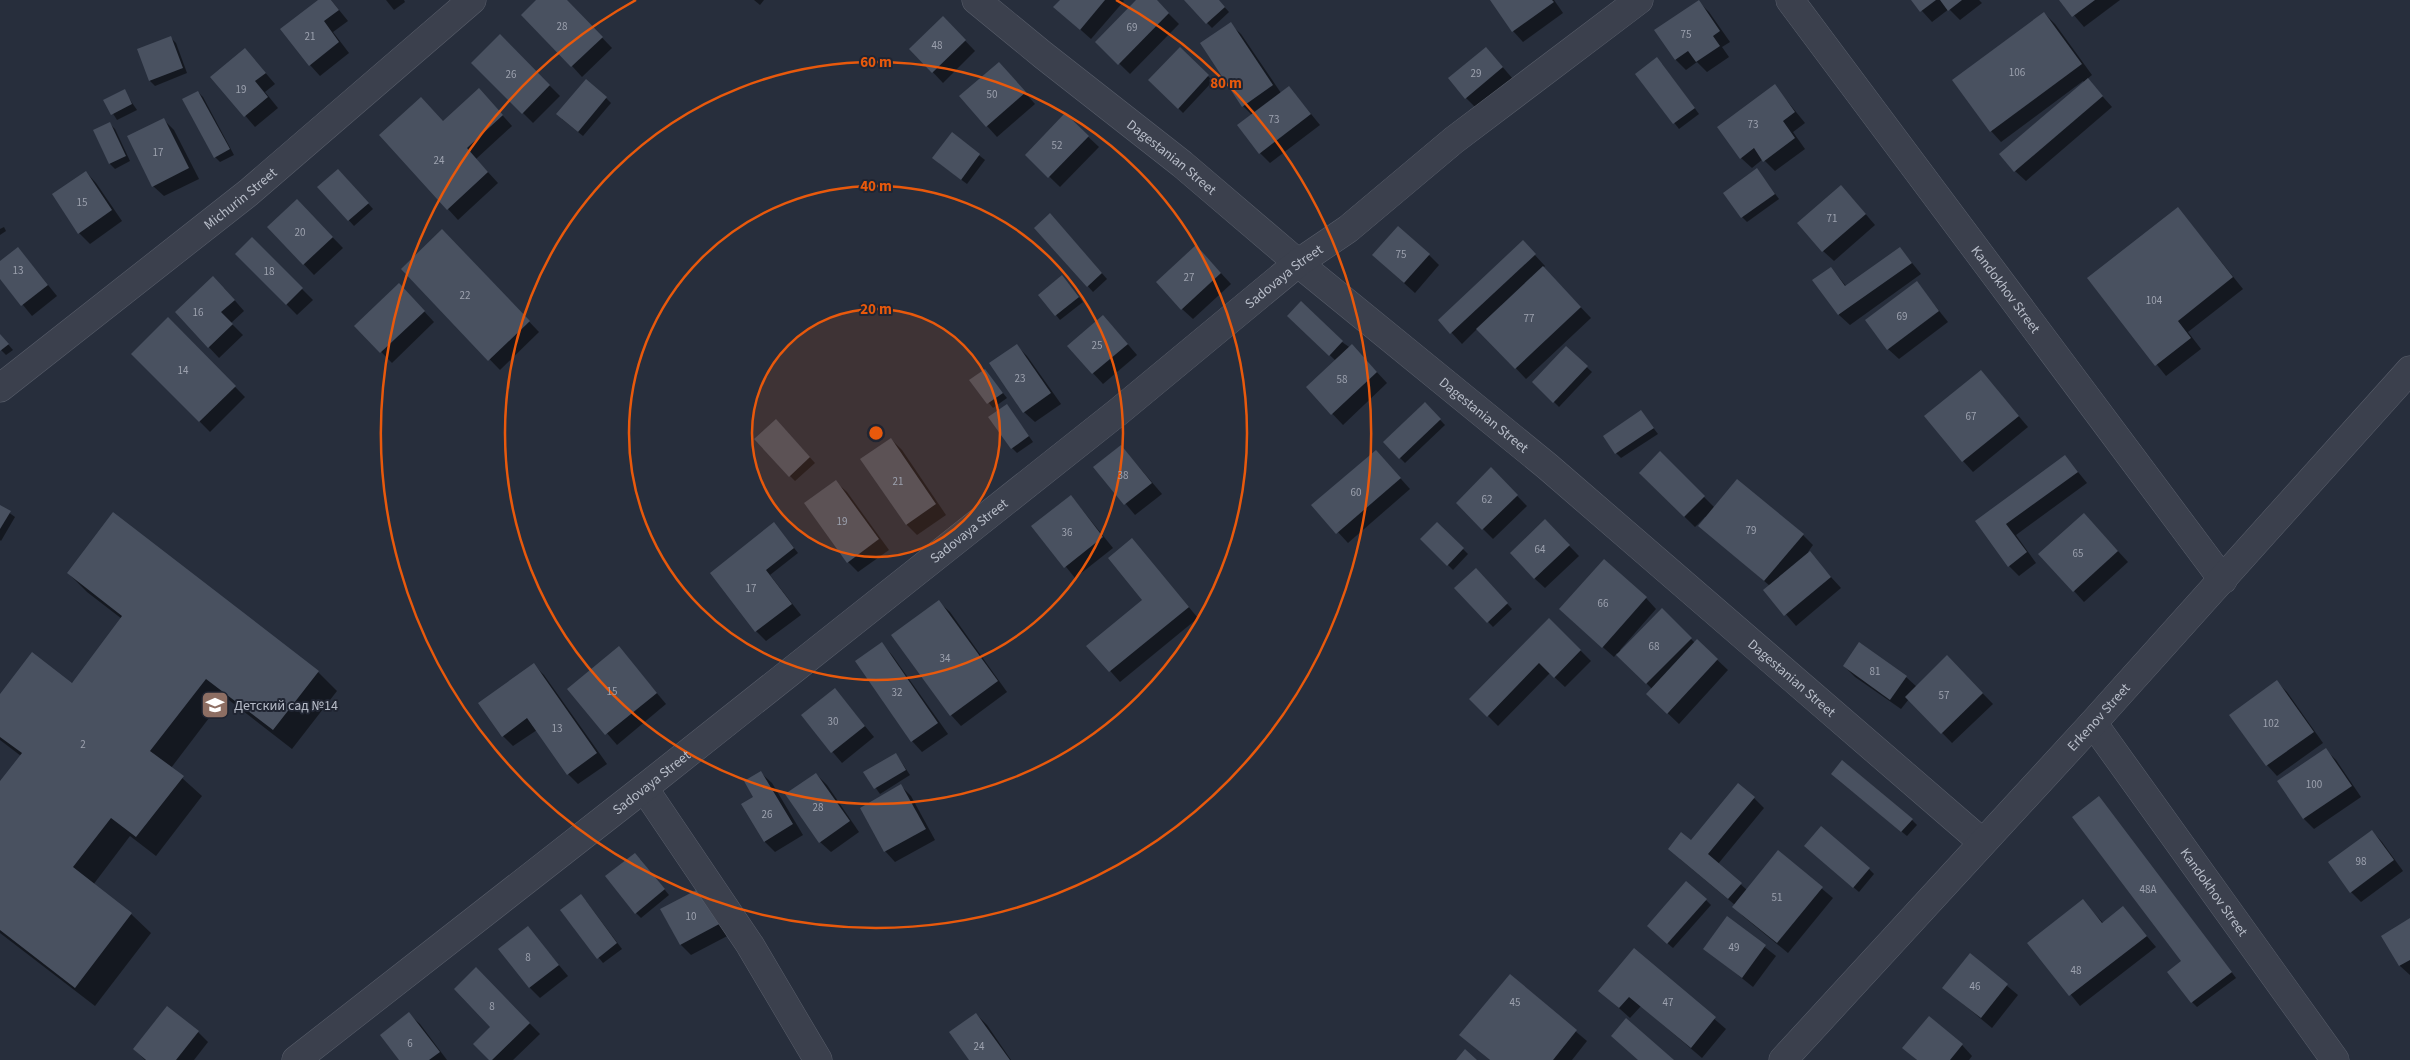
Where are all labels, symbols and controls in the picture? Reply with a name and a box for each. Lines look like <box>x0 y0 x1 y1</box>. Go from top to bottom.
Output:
house number: 28 <box>557 19 568 34</box>
house number: 69 <box>1127 20 1137 35</box>
house number: 75 <box>1681 27 1691 42</box>
house number: 21 <box>305 29 315 44</box>
house number: 48 <box>932 38 943 53</box>
text: 60 m <box>860 52 892 73</box>
house number: 106 <box>2009 65 2026 80</box>
house number: 29 <box>1471 66 1481 81</box>
house number: 26 <box>506 67 517 82</box>
text: 80 m <box>1210 73 1242 94</box>
house number: 19 <box>236 82 246 97</box>
house number: 50 <box>987 87 997 102</box>
house number: 73 <box>1269 112 1279 127</box>
street label: Dagestanian Street <box>1122 115 1221 200</box>
house number: 73 <box>1748 117 1758 132</box>
house number: 52 <box>1052 138 1062 153</box>
house number: 17 <box>153 145 163 160</box>
house number: 24 <box>434 153 445 168</box>
street label: Michurin Street <box>200 163 282 235</box>
text: 40 m <box>860 176 892 197</box>
house number: 15 <box>77 195 87 210</box>
house number: 71 <box>1827 211 1837 226</box>
house number: 20 <box>295 225 305 240</box>
street label: Sadovaya Street <box>1241 240 1327 314</box>
street label: Kandokhov Street <box>1966 242 2045 338</box>
house number: 75 <box>1396 247 1406 262</box>
house number: 13 <box>13 263 23 278</box>
house number: 18 <box>264 264 275 279</box>
house number: 27 <box>1184 270 1194 285</box>
house number: 22 <box>460 288 470 303</box>
house number: 104 <box>2146 293 2163 308</box>
text: 20 m <box>860 299 892 320</box>
house number: 16 <box>193 305 204 320</box>
house number: 69 <box>1897 309 1907 324</box>
house number: 77 <box>1524 311 1534 326</box>
house number: 25 <box>1092 338 1102 353</box>
house number: 14 <box>178 363 189 378</box>
house number: 23 <box>1015 371 1025 386</box>
house number: 58 <box>1337 372 1348 387</box>
street label: Dagestanian Street <box>1434 373 1533 458</box>
house number: 67 <box>1966 409 1976 424</box>
centre of rings <box>867 424 885 442</box>
house number: 38 <box>1118 468 1129 483</box>
house number: 21 <box>893 474 903 489</box>
house number: 60 <box>1351 485 1361 500</box>
house number: 62 <box>1482 492 1492 507</box>
street label: Sadovaya Street <box>926 494 1013 568</box>
house number: 19 <box>837 514 847 529</box>
house number: 79 <box>1746 523 1756 538</box>
house number: 36 <box>1062 525 1073 540</box>
house number: 64 <box>1535 542 1546 557</box>
house number: 65 <box>2073 546 2083 561</box>
house number: 17 <box>746 581 756 596</box>
house number: 66 <box>1598 596 1609 611</box>
street label: Dagestanian Street <box>1743 635 1840 722</box>
house number: 68 <box>1649 639 1660 654</box>
house number: 34 <box>940 651 951 666</box>
house number: 81 <box>1870 664 1880 679</box>
street label: Erkenov Street <box>2063 679 2135 756</box>
house number: 15 <box>607 684 617 699</box>
house number: 32 <box>892 685 902 700</box>
house number: 57 <box>1939 688 1949 703</box>
school or university icon: Детский сад №14 <box>200 690 230 720</box>
place label: Детский сад №14 <box>234 696 338 716</box>
house number: 30 <box>828 714 838 729</box>
house number: 102 <box>2263 716 2279 731</box>
house number: 13 <box>552 721 562 736</box>
house number: 2 <box>80 737 86 752</box>
street label: Sadovaya Street <box>609 746 695 820</box>
house number: 100 <box>2306 777 2322 792</box>
house number: 28 <box>813 800 824 815</box>
house number: 26 <box>762 807 773 822</box>
street label: Kandokhov Street <box>2175 844 2252 941</box>
house number: 98 <box>2356 854 2367 869</box>
house number: 48А <box>2140 882 2156 897</box>
house number: 51 <box>1772 890 1782 905</box>
house number: 10 <box>686 909 696 924</box>
house number: 49 <box>1729 940 1739 955</box>
house number: 8 <box>525 950 531 965</box>
house number: 48 <box>2071 963 2082 978</box>
house number: 46 <box>1970 979 1981 994</box>
house number: 45 <box>1510 995 1520 1010</box>
house number: 47 <box>1663 995 1673 1010</box>
house number: 8 <box>489 999 495 1014</box>
house number: 6 <box>407 1036 413 1051</box>
house number: 24 <box>974 1039 985 1054</box>

